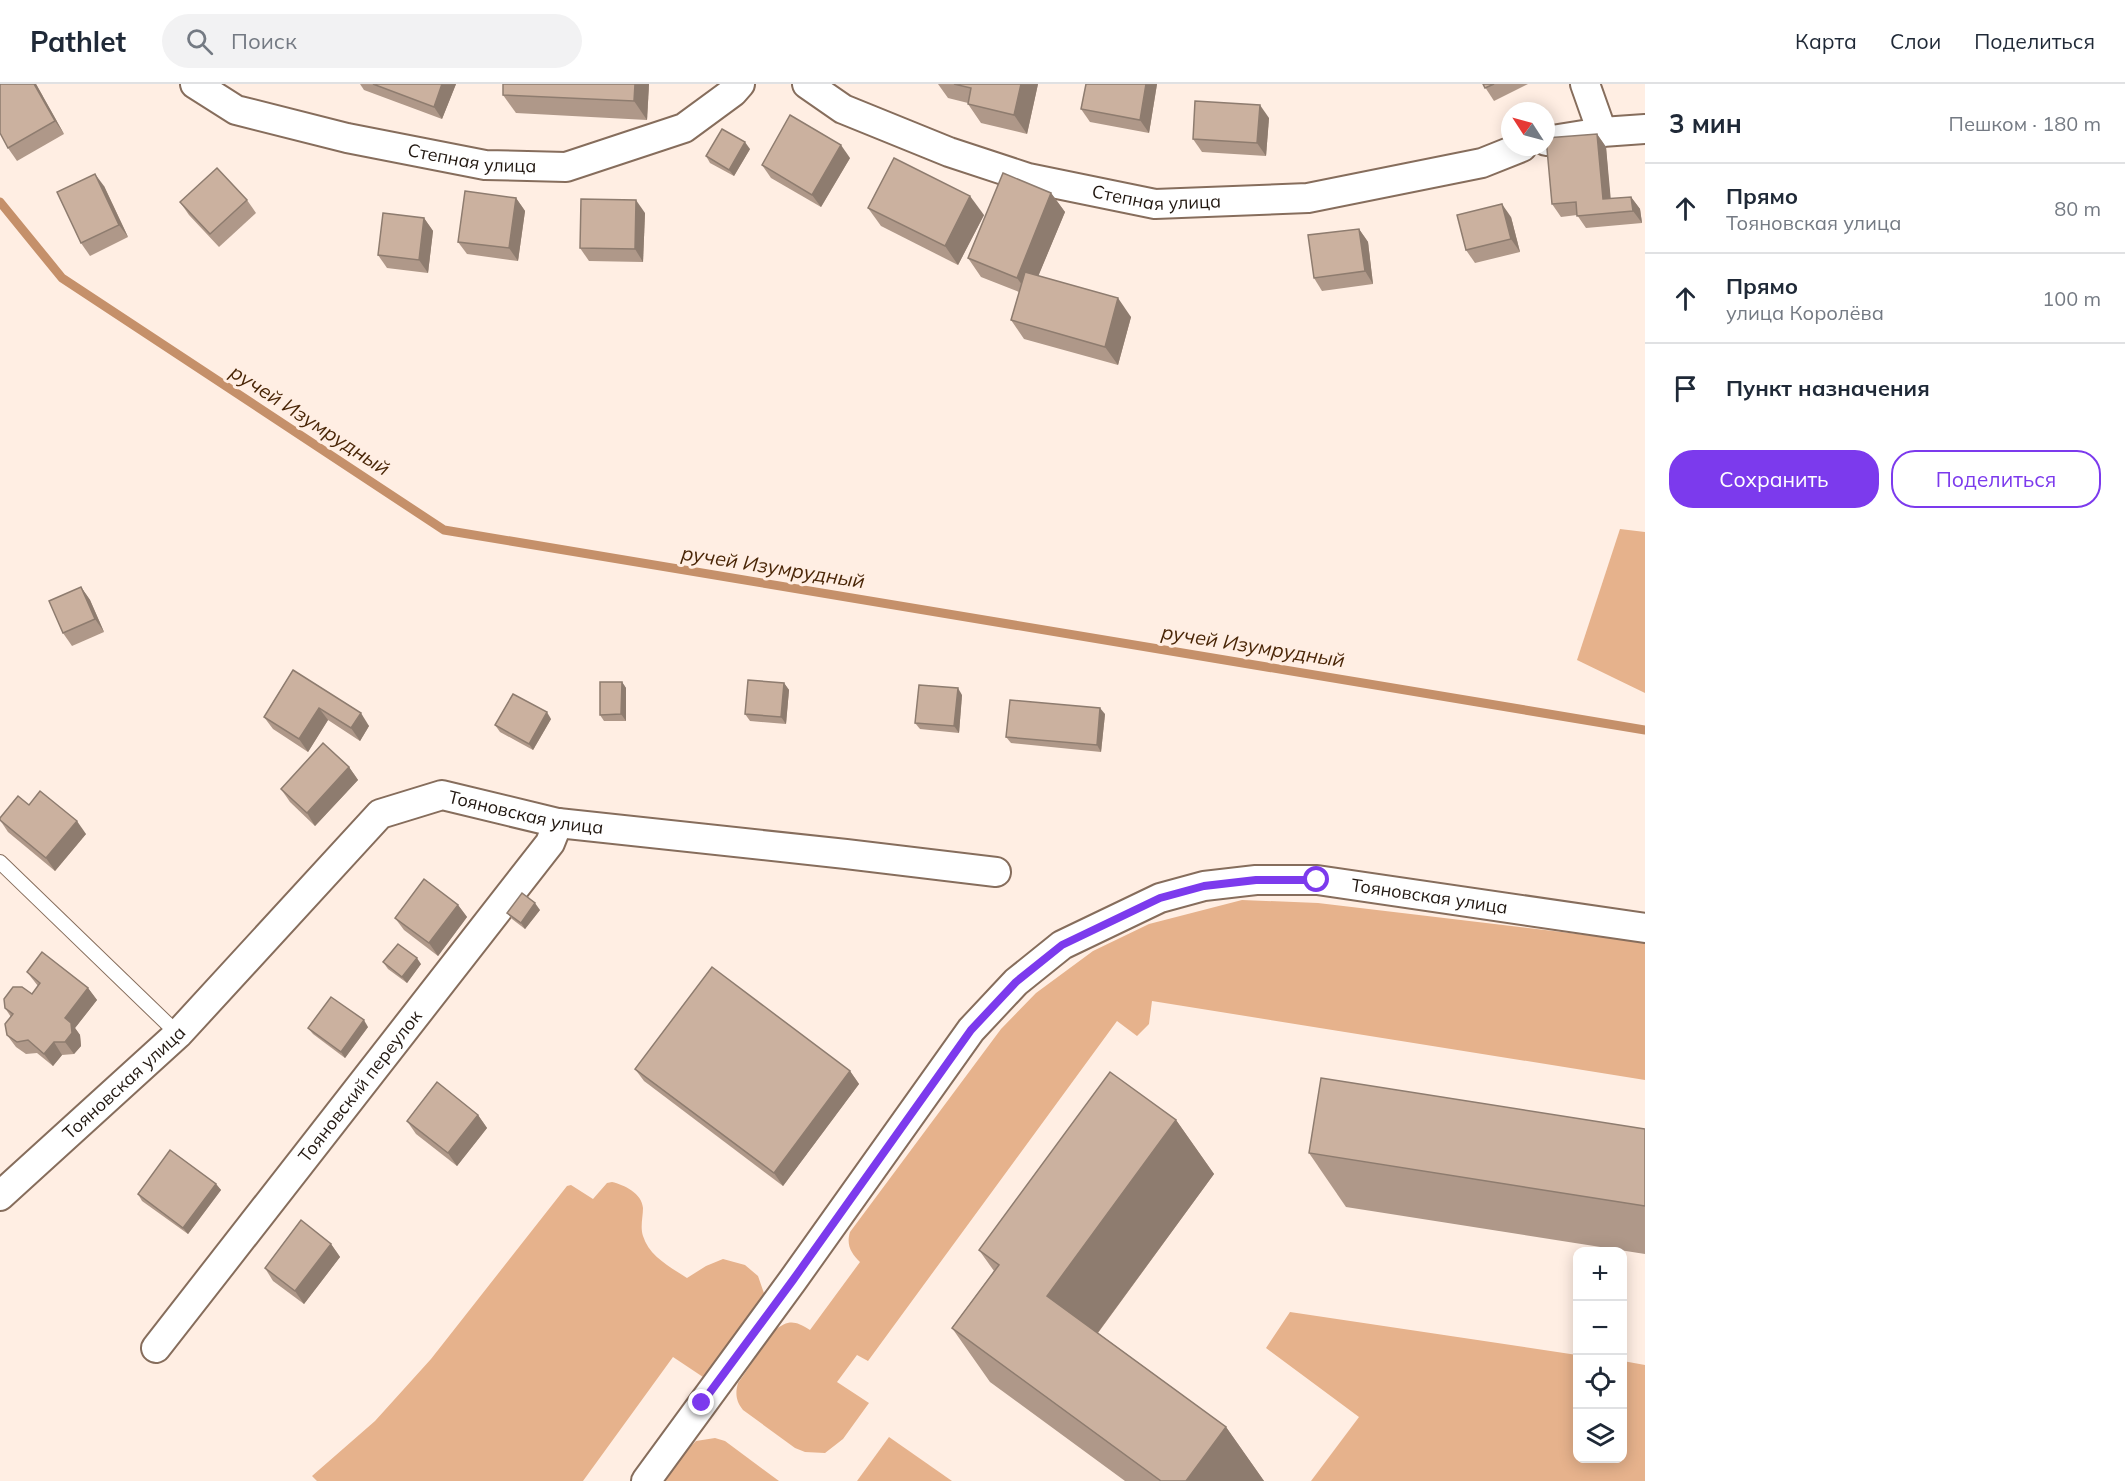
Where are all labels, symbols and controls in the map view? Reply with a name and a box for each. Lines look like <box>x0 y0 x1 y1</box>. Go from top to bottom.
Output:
search box <box>162 14 582 68</box>
text: Pathlet <box>30 24 126 59</box>
icon: search <box>183 25 216 58</box>
text: Поиск <box>231 27 297 55</box>
text: Карта <box>1795 28 1857 54</box>
text: Слои <box>1890 28 1941 54</box>
text: Поделиться <box>1974 28 2095 54</box>
north arrow <box>1501 102 1555 156</box>
text: 3 мин <box>1669 107 1742 140</box>
text: Пешком · 180 m <box>1949 111 2101 136</box>
street label: Степная улица <box>406 138 537 177</box>
street label: Степная улица <box>1090 179 1221 215</box>
text: Прямо <box>1726 182 1798 210</box>
icon: ahead <box>1669 192 1702 225</box>
text: 80 m <box>2054 196 2101 221</box>
text: Тояновская улица <box>1726 210 1901 235</box>
text: Прямо <box>1726 272 1798 300</box>
icon: ahead <box>1669 282 1702 315</box>
text: 100 m <box>2042 286 2101 311</box>
text: улица Королёва <box>1726 300 1884 325</box>
water label: ручей Изумрудный <box>226 359 395 481</box>
icon: arrive <box>1669 372 1702 405</box>
text: Пункт назначения <box>1726 374 1930 402</box>
button: Сохранить <box>1669 450 1879 508</box>
button: Поделиться <box>1891 450 2101 508</box>
water label: ручей Изумрудный <box>680 540 867 593</box>
water label: ручей Изумрудный <box>1160 619 1347 672</box>
street label: Тояновская улица <box>446 785 604 839</box>
route start <box>1303 866 1329 892</box>
street label: Тояновская улица <box>1350 873 1509 919</box>
street label: Тояновский переулок <box>293 1005 427 1167</box>
street label: Тояновская улица <box>58 1021 190 1144</box>
map controls <box>1573 1247 1627 1463</box>
button: + <box>1573 1247 1627 1301</box>
button: − <box>1573 1301 1627 1355</box>
button: locate <box>1573 1355 1627 1409</box>
route end <box>688 1389 714 1415</box>
button: layers <box>1573 1409 1627 1463</box>

